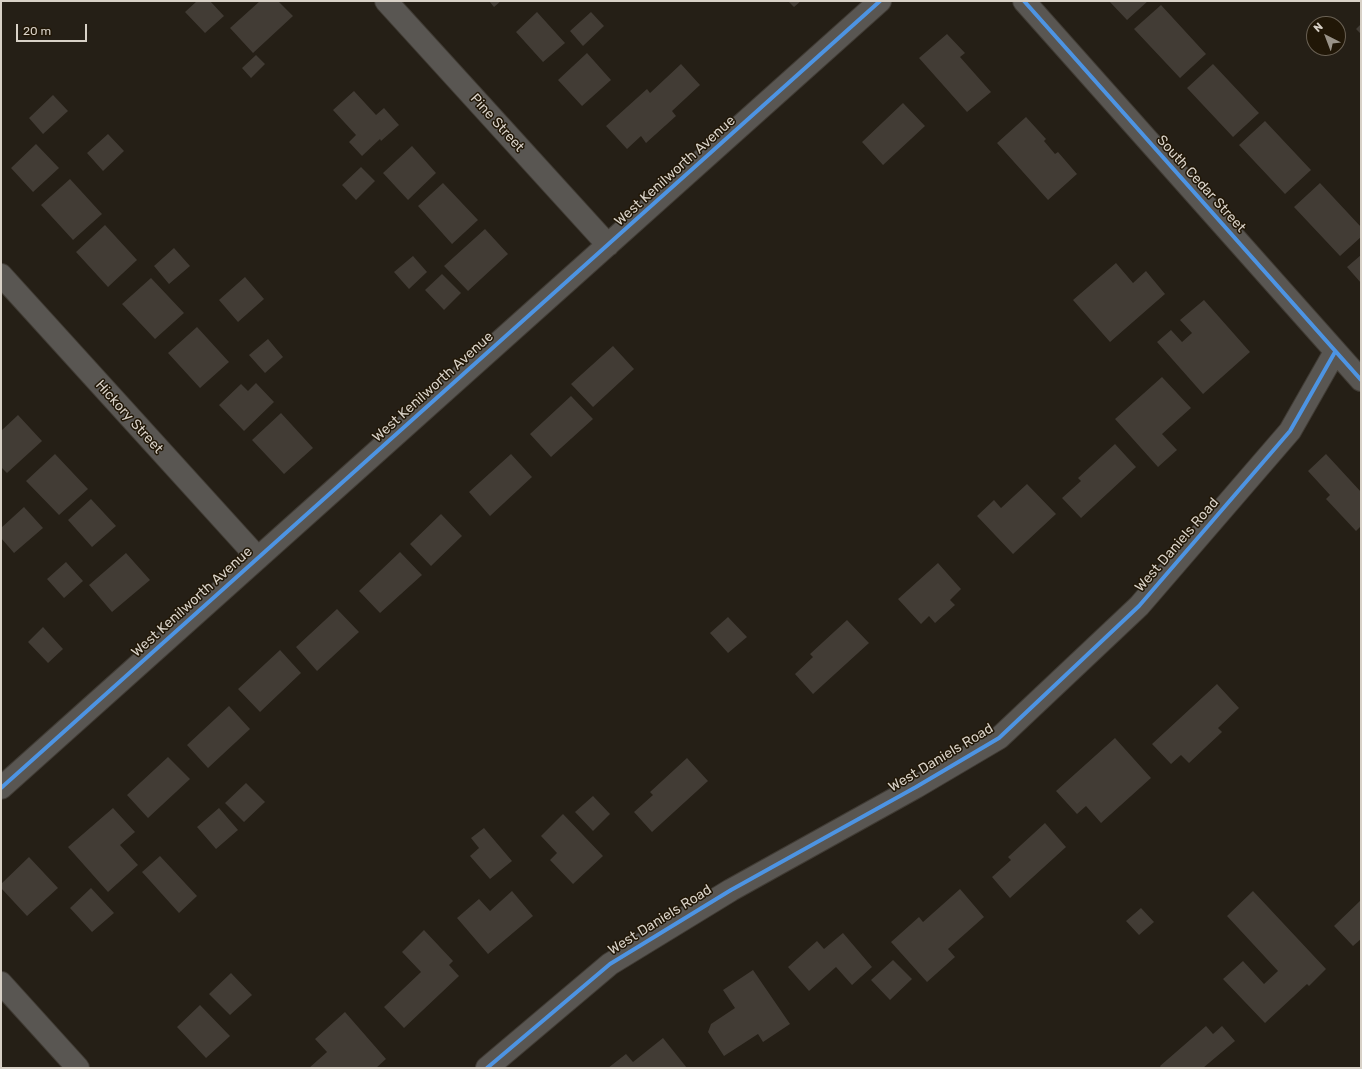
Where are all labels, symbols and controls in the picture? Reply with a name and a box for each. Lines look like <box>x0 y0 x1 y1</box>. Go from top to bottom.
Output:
scale bar <box>18 16 89 42</box>
north arrow <box>1306 16 1346 56</box>
text: N <box>1311 20 1326 35</box>
text: 20 m <box>23 24 51 38</box>
street label: Pine Street <box>466 90 528 156</box>
street label: West Kenilworth Avenue <box>611 112 739 230</box>
street label: South Cedar Street <box>1153 132 1249 236</box>
street label: West Kenilworth Avenue <box>369 328 497 446</box>
street label: Hickory Street <box>92 377 166 457</box>
street label: West Daniels Road <box>1132 495 1222 595</box>
street label: West Kenilworth Avenue <box>128 543 256 661</box>
street label: West Daniels Road <box>886 720 996 796</box>
street label: West Daniels Road <box>605 881 715 959</box>

